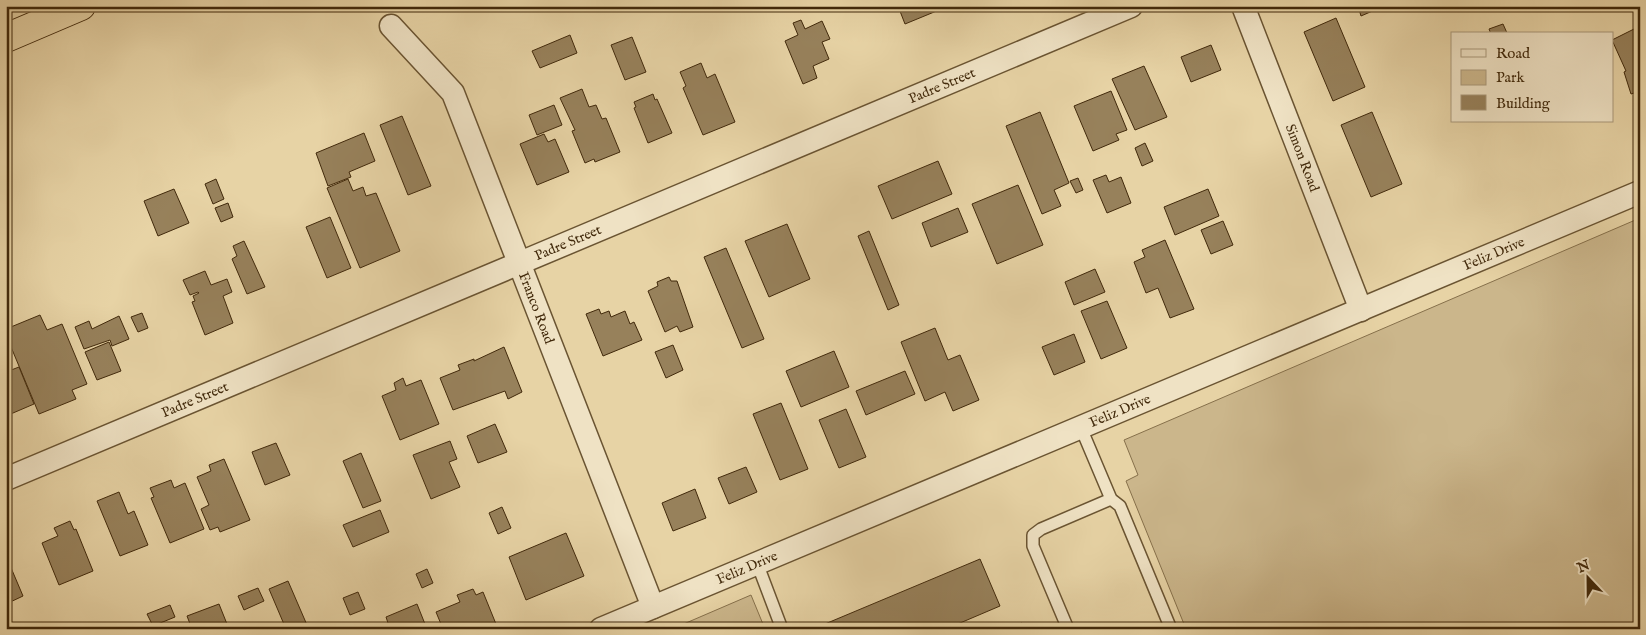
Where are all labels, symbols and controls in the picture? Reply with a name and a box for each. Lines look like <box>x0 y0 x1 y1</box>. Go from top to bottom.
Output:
legend <box>1451 32 1614 122</box>
text: Road <box>1496 44 1531 63</box>
street label: Padre Street <box>906 64 978 108</box>
text: Park <box>1496 68 1526 87</box>
text: Building <box>1496 94 1551 113</box>
street label: Simon Road <box>1281 121 1323 195</box>
street label: Padre Street <box>532 221 604 265</box>
street label: Feliz Drive <box>1461 233 1528 275</box>
street label: Franco Road <box>514 269 558 347</box>
street label: Padre Street <box>159 378 231 422</box>
street label: Feliz Drive <box>1087 390 1154 432</box>
street label: Feliz Drive <box>714 547 781 589</box>
north arrow <box>1564 552 1614 602</box>
text: N <box>1574 556 1592 578</box>

